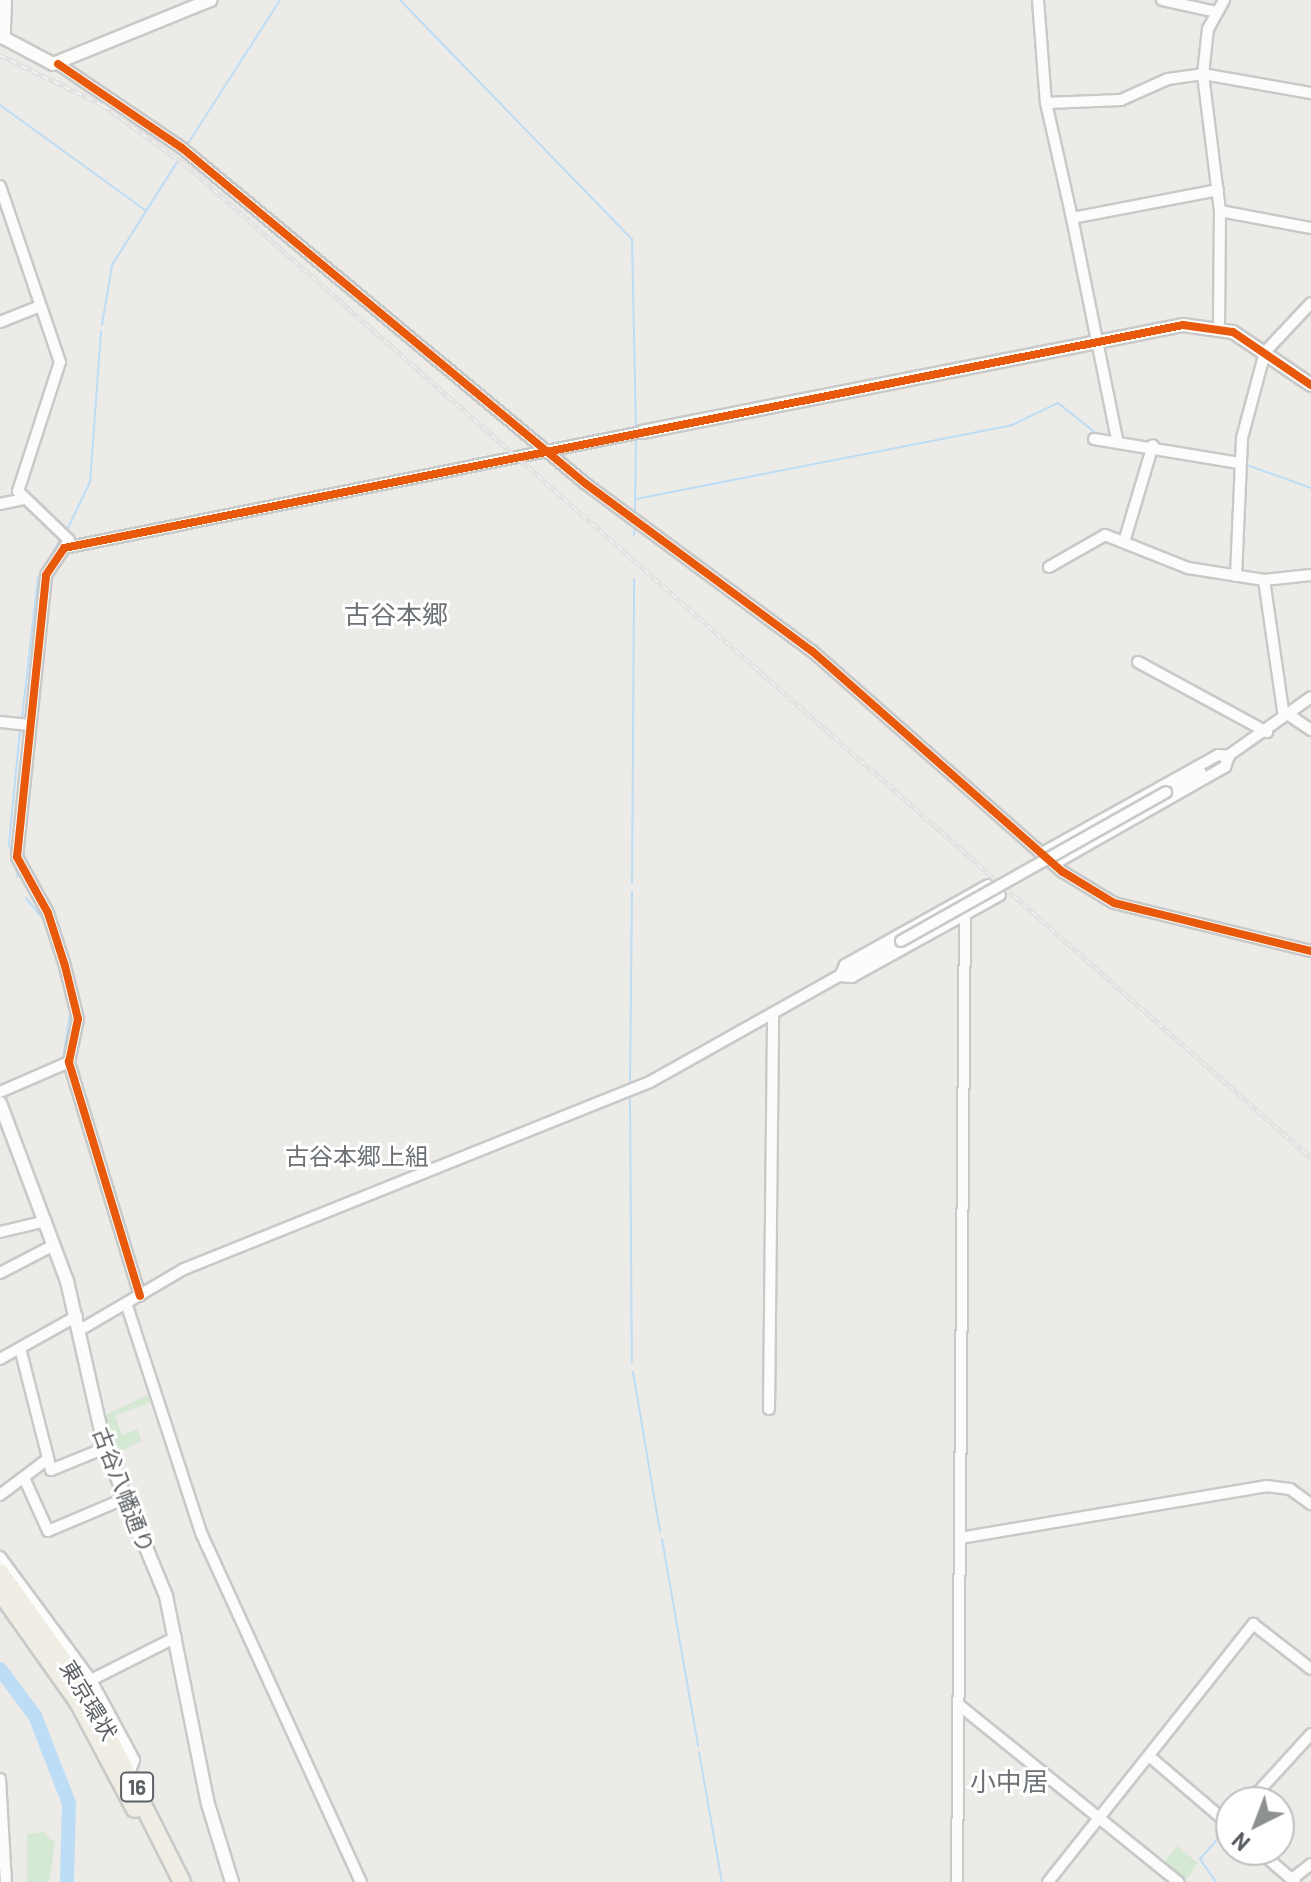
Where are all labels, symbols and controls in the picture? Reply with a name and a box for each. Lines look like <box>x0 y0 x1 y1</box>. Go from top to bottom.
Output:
district label: 古谷本郷 <box>344 598 448 630</box>
district label: 古谷本郷上組 <box>285 1142 429 1170</box>
street label: 古谷八幡通り <box>88 1424 160 1556</box>
street label: 東京環状 <box>55 1655 123 1745</box>
district label: 小中居 <box>970 1765 1048 1797</box>
road number: 16 <box>119 1771 155 1803</box>
north arrow <box>1215 1786 1295 1866</box>
text: N <box>1226 1828 1254 1857</box>

